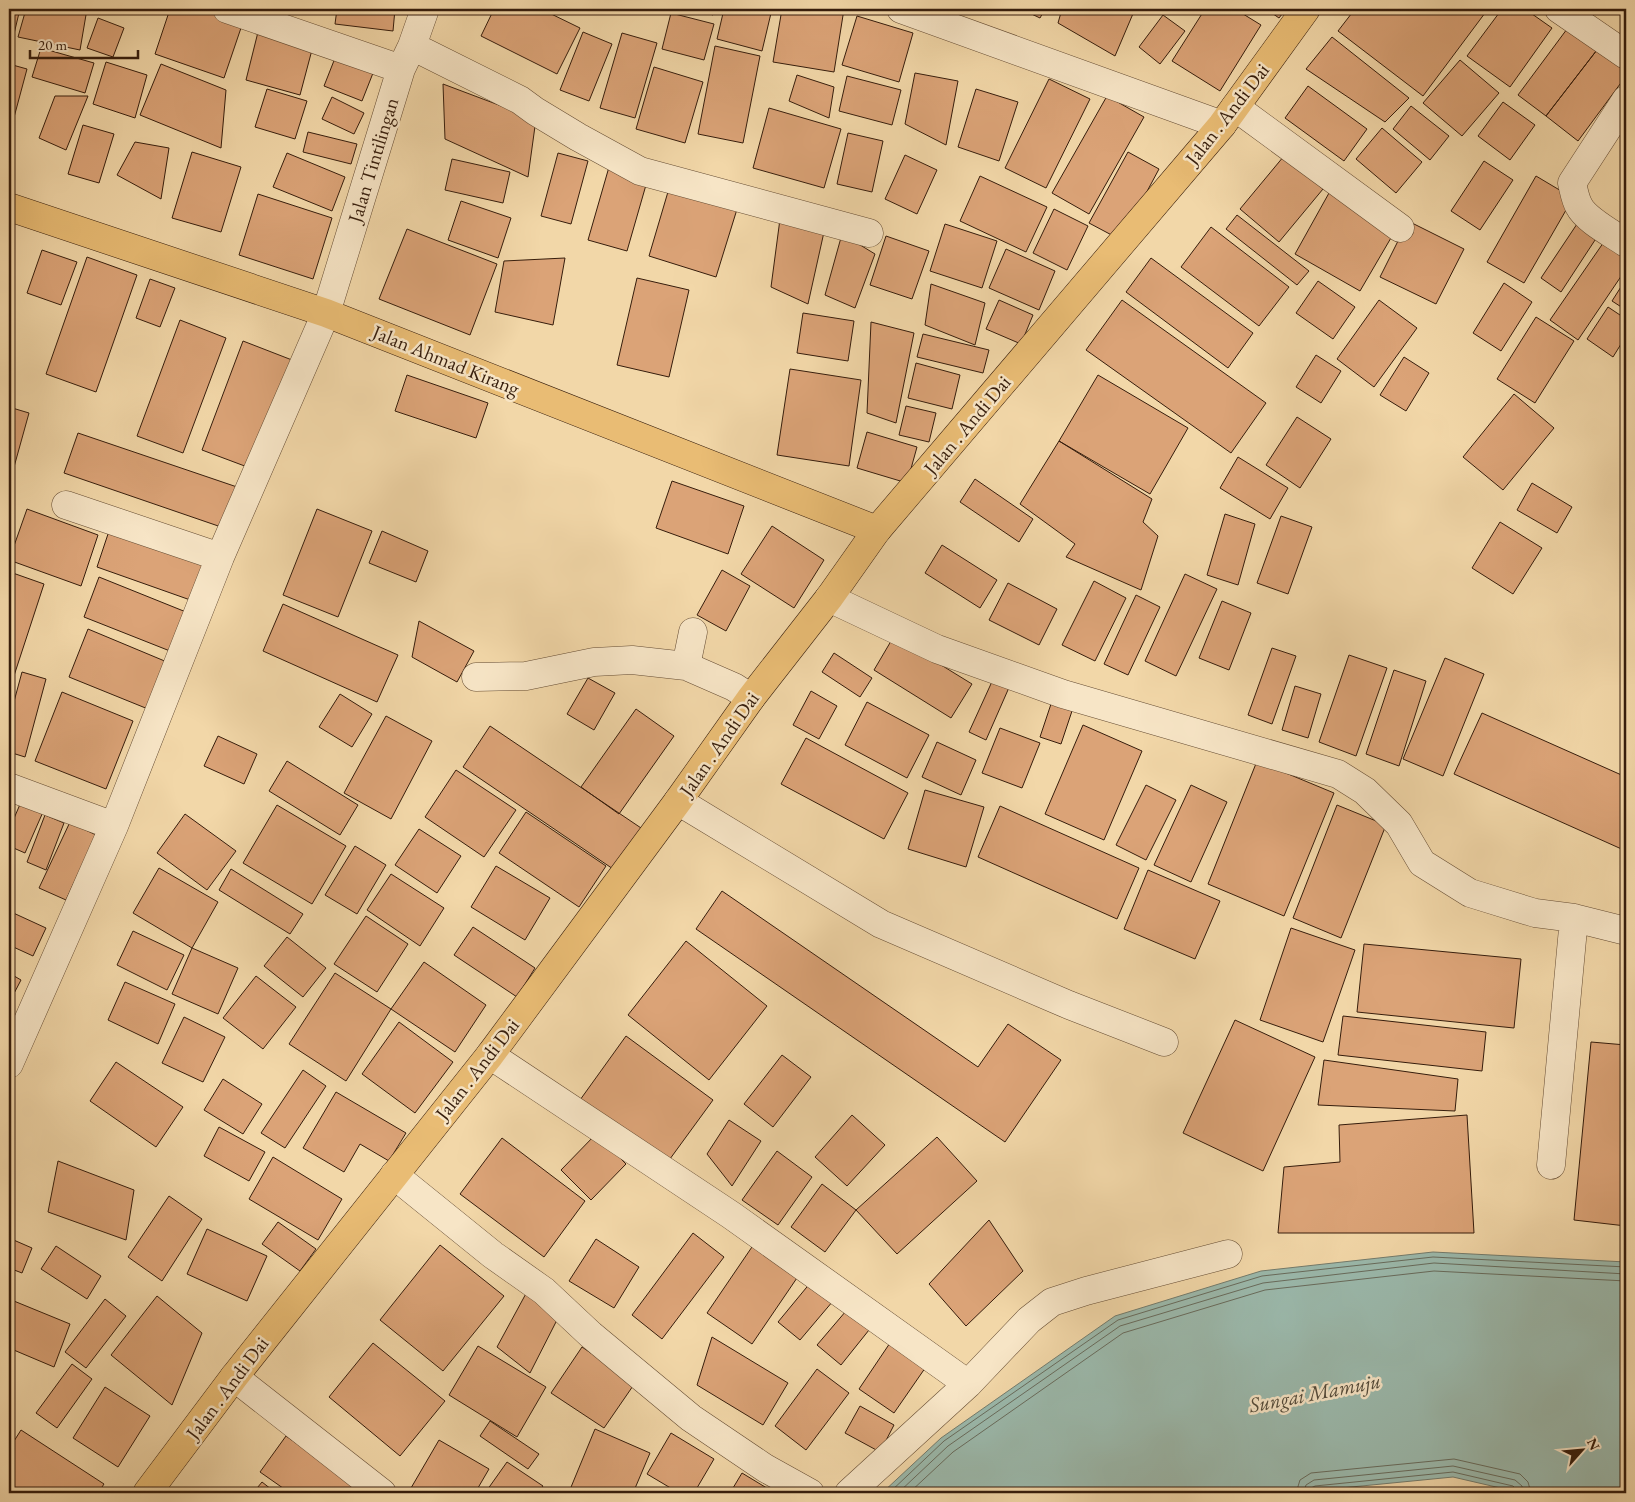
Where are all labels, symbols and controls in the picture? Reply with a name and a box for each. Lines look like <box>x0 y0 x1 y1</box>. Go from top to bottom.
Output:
scale bar <box>30 28 138 60</box>
text: 20 m <box>38 35 67 54</box>
street label: Jalan . Andi Dai <box>1178 58 1275 172</box>
street label: Jalan Tintilingan <box>341 94 405 228</box>
street label: Jalan Ahmad Kirang <box>367 318 524 401</box>
street label: Jalan . Andi Dai <box>917 370 1016 482</box>
street label: Jalan . Andi Dai <box>672 686 765 803</box>
street label: Jalan . Andi Dai <box>428 1013 525 1127</box>
street label: Jalan . Andi Dai <box>179 1331 274 1446</box>
water label: Sungai Mamuju <box>1246 1367 1383 1419</box>
north arrow <box>1558 1424 1608 1474</box>
text: N <box>1583 1435 1604 1454</box>

